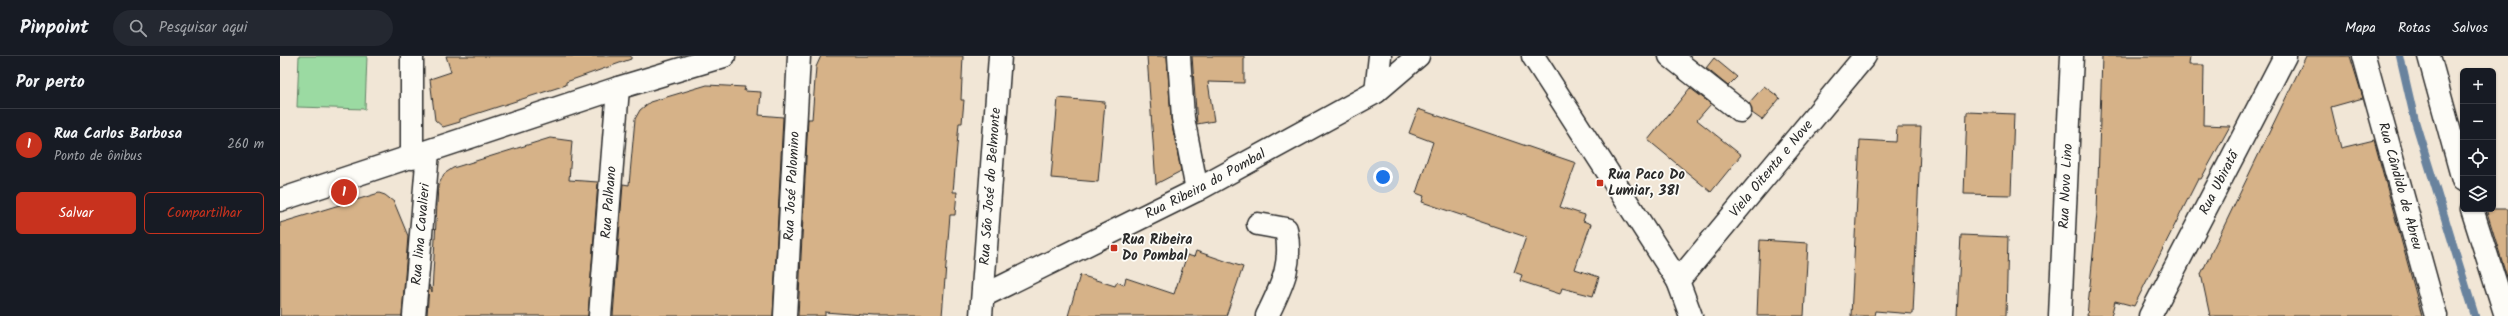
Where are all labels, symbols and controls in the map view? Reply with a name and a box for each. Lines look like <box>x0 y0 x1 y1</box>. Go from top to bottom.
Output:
search box <box>113 10 393 46</box>
text: Pinpoint <box>20 13 89 43</box>
text: Pesquisar aqui <box>159 16 247 40</box>
icon: search <box>127 17 149 39</box>
text: Mapa <box>2345 17 2376 39</box>
text: Rotas <box>2398 17 2430 39</box>
text: Salvos <box>2452 17 2488 39</box>
map controls <box>2460 68 2496 212</box>
button: + <box>2460 68 2496 104</box>
text: Por perto <box>16 69 85 96</box>
button: − <box>2460 104 2496 140</box>
street label: Rua São José do Belmonte <box>974 106 1007 266</box>
street label: Viela Oitenta e Nove <box>1724 114 1819 222</box>
street label: Rua Cândido de Abreu <box>2372 120 2428 253</box>
text: Rua Carlos Barbosa <box>54 122 182 146</box>
street label: Rua José Palomino <box>778 131 806 242</box>
text: 1 <box>27 134 31 155</box>
text: 260 m <box>227 134 264 155</box>
button: locate <box>2460 140 2496 176</box>
street label: Rua Ribeira do Pombal <box>1141 143 1270 225</box>
street label: Rua Novo Lino <box>2053 143 2079 229</box>
text: Ponto de ônibus <box>54 146 142 167</box>
street label: Rua Ubiratã <box>2193 146 2246 219</box>
place label: Rua Paco Do Lumiar, 381 <box>1608 164 1686 202</box>
street label: Rua Palhano <box>595 165 623 239</box>
your location <box>1373 167 1393 187</box>
button: layers <box>2460 176 2496 212</box>
pin: 1 <box>331 177 357 207</box>
marker: Rua Paco Do Lumiar, 381 <box>1595 178 1605 188</box>
street label: Rua lina Cavalieri <box>406 182 436 286</box>
button: Salvar <box>16 192 136 234</box>
button: Compartilhar <box>144 192 264 234</box>
place label: Rua Ribeira Do Pombal <box>1122 229 1192 267</box>
marker: Rua Ribeira Do Pombal <box>1109 243 1119 253</box>

